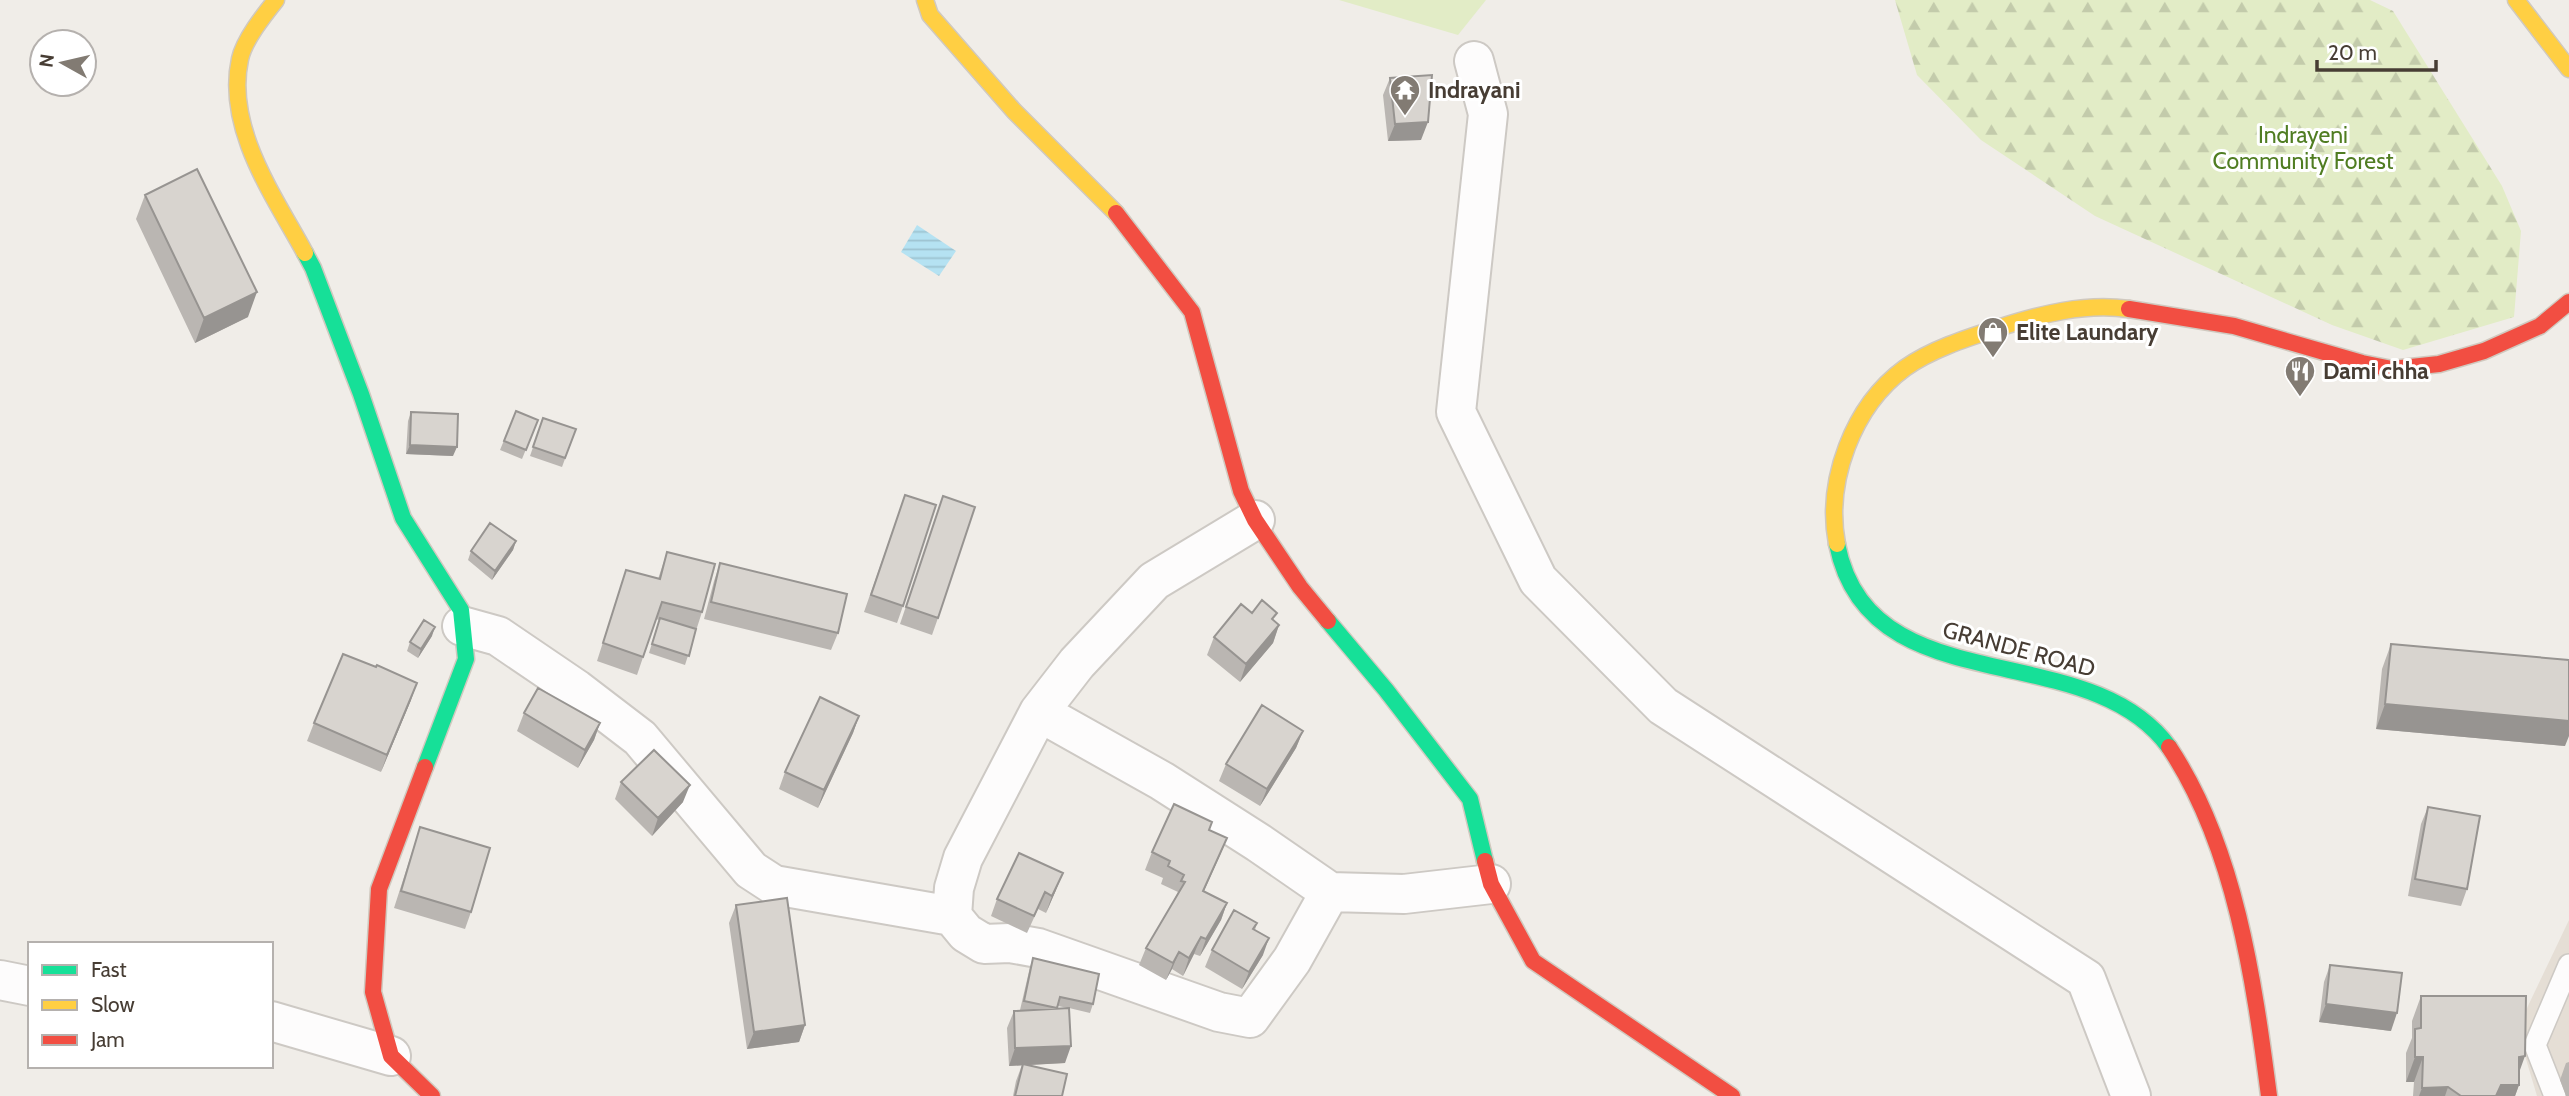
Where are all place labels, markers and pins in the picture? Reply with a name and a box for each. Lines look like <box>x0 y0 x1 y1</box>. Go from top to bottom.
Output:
temple icon: Indrayani <box>1388 73 1422 117</box>
place label: Indrayani <box>1428 76 1520 104</box>
shop icon: Elite Laundary <box>1976 315 2010 359</box>
place label: Elite Laundary <box>2016 318 2159 346</box>
restaurant icon: Dami chha <box>2283 354 2317 398</box>
place label: Dami chha <box>2323 357 2429 385</box>

